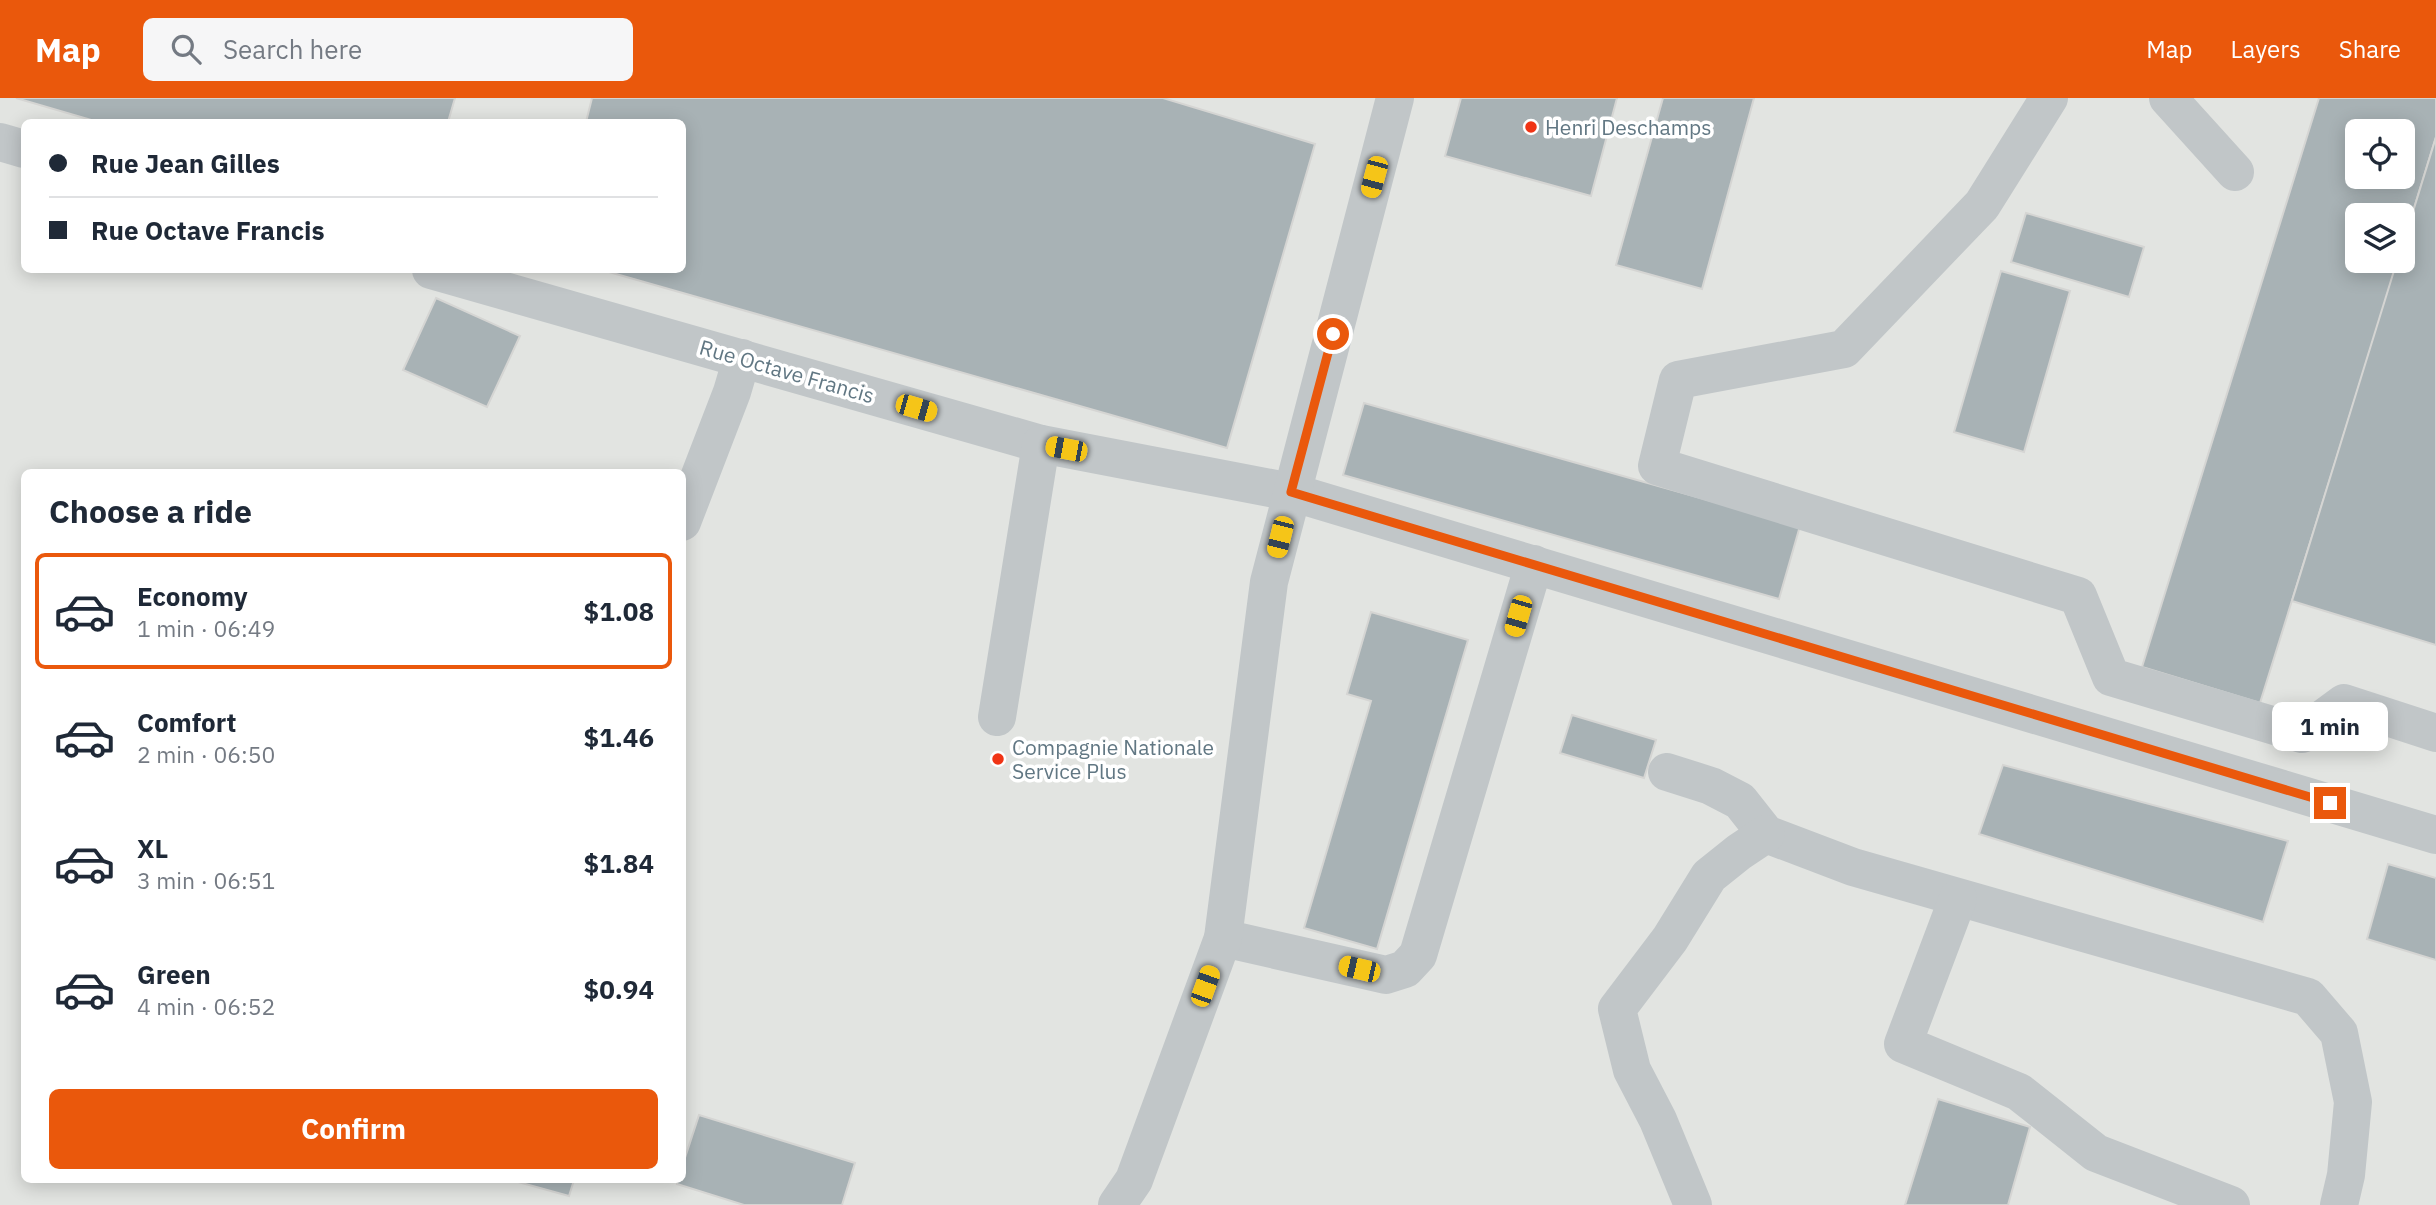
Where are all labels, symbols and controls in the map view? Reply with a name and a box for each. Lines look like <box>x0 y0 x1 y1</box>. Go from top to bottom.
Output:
search box <box>143 18 633 81</box>
text: Map <box>35 28 101 71</box>
icon: search <box>167 30 205 68</box>
text: Search here <box>223 32 362 66</box>
text: Map <box>2146 33 2193 65</box>
text: Layers <box>2231 33 2301 65</box>
text: Share <box>2339 33 2401 65</box>
place label: Henri Deschamps <box>1545 113 1712 141</box>
marker: Henri Deschamps <box>1523 119 1539 135</box>
map controls <box>2345 119 2415 273</box>
button: locate <box>2345 119 2415 189</box>
text: Rue Jean Gilles <box>91 146 280 180</box>
car <box>1359 154 1390 200</box>
button: layers <box>2345 203 2415 273</box>
text: Rue Octave Francis <box>91 213 325 247</box>
route start <box>1317 318 1349 350</box>
street label: Rue Octave Francis <box>696 333 878 409</box>
car <box>893 392 940 424</box>
car <box>1044 435 1089 463</box>
text: Choose a ride <box>49 490 252 532</box>
car <box>1265 514 1296 560</box>
text: Economy <box>137 579 248 613</box>
icon: car <box>53 580 116 643</box>
car <box>1503 593 1534 639</box>
text: $1.08 <box>584 594 654 628</box>
text: 1 min · 06:49 <box>137 613 275 643</box>
callout: 1 min <box>2272 702 2388 750</box>
text: Comfort <box>137 705 236 739</box>
icon: car <box>53 706 116 769</box>
text: 1 min <box>2300 711 2360 741</box>
text: $1.46 <box>584 720 654 754</box>
place label: Compagnie Nationale Service Plus <box>1012 733 1214 785</box>
text: 2 min · 06:50 <box>137 739 275 769</box>
marker: Compagnie Nationale Service Plus <box>990 751 1006 767</box>
route end <box>2314 787 2346 819</box>
text: XL <box>137 831 168 865</box>
icon: car <box>53 832 116 895</box>
text: $1.84 <box>584 846 654 880</box>
text: 3 min · 06:51 <box>137 865 275 895</box>
car <box>1337 954 1382 984</box>
text: Green <box>137 957 211 991</box>
icon: car <box>53 958 116 1021</box>
car <box>1188 963 1223 1009</box>
text: $0.94 <box>584 972 654 1006</box>
text: 4 min · 06:52 <box>137 991 275 1021</box>
button: Confirm <box>49 1089 658 1169</box>

